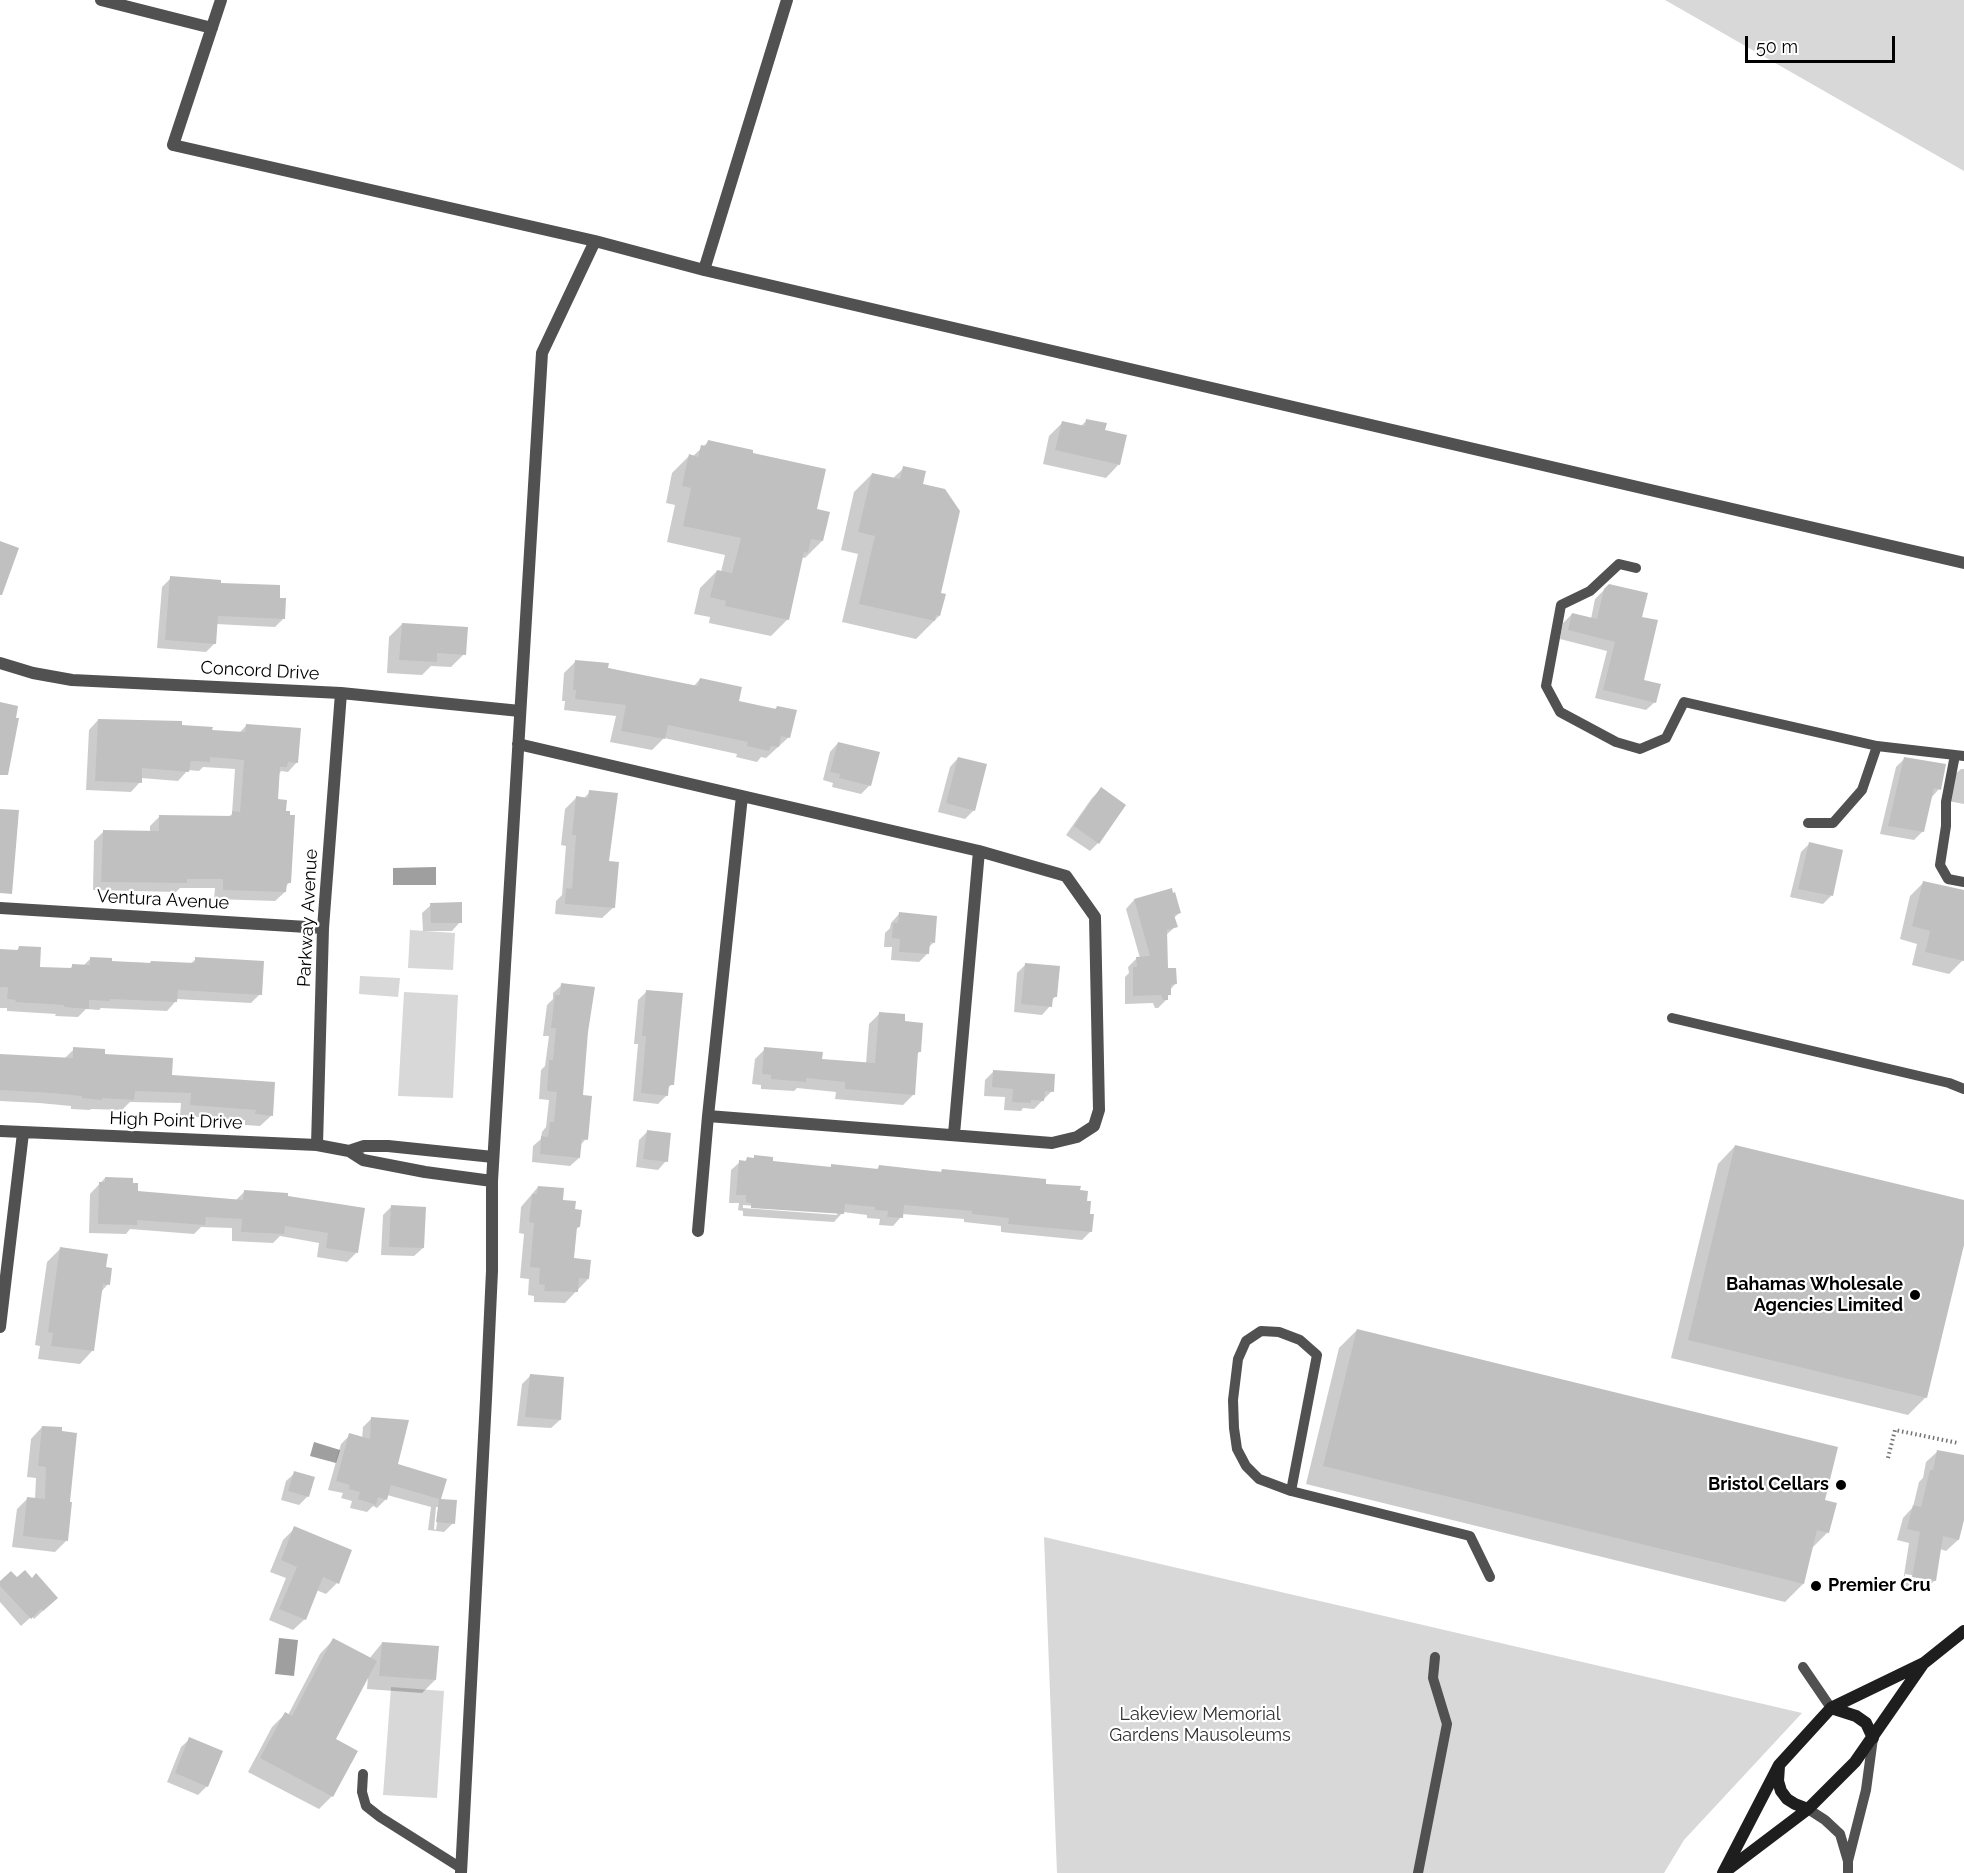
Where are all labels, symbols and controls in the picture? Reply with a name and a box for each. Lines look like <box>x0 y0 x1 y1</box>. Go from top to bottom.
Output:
scale bar <box>1748 24 1898 62</box>
text: 50 m <box>1756 36 1798 57</box>
street label: Concord Drive <box>200 657 320 685</box>
street label: Parkway Avenue <box>294 848 322 988</box>
street label: Ventura Avenue <box>96 886 230 914</box>
street label: High Point Drive <box>109 1108 243 1134</box>
place label: Bahamas Wholesale Agencies Limited <box>1726 1274 1903 1316</box>
marker: Bahamas Wholesale Agencies Limited <box>1908 1288 1922 1302</box>
place label: Bristol Cellars <box>1708 1474 1829 1496</box>
marker: Bristol Cellars <box>1834 1478 1848 1492</box>
place label: Premier Cru <box>1828 1575 1931 1597</box>
marker: Premier Cru <box>1809 1579 1823 1593</box>
park label: Lakeview Memorial Gardens Mausoleums <box>1109 1704 1291 1746</box>

